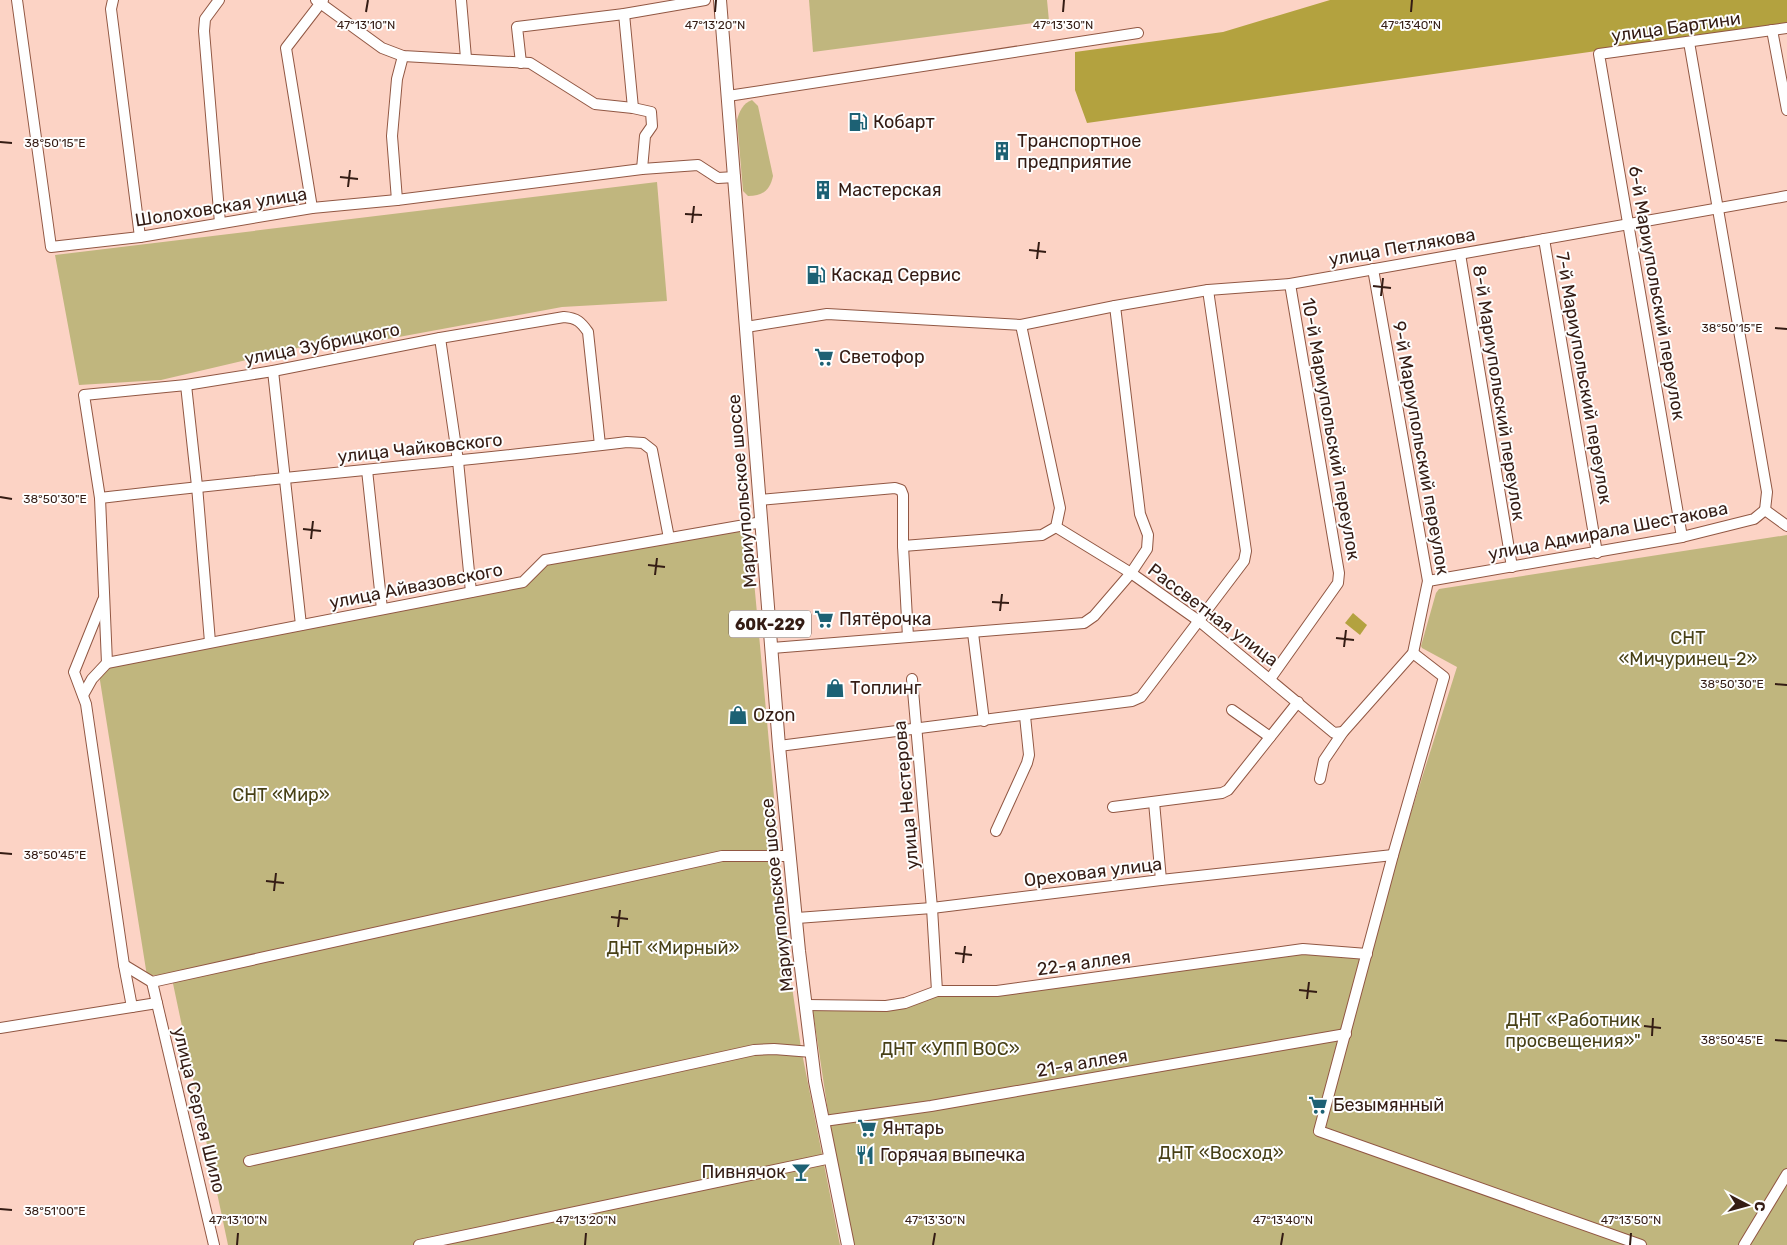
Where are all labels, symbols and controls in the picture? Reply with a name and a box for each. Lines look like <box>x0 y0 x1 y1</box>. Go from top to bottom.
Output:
street label: улица Бартини <box>1610 7 1742 47</box>
text: 47°13'10"N <box>337 18 395 32</box>
text: 47°13'20"N <box>685 18 745 32</box>
text: 47°13'30"N <box>1033 18 1093 32</box>
text: 47°13'40"N <box>1381 18 1441 32</box>
fuel station icon: Кобарт <box>847 111 869 133</box>
place label: Кобарт <box>873 111 935 133</box>
place label: Транспортное предприятие <box>1017 130 1141 173</box>
text: 38°50'15"E <box>25 136 85 150</box>
building icon: Транспортное предприятие <box>991 140 1013 162</box>
street label: 6-й Мариупольский переулок <box>1624 164 1690 422</box>
building icon: Мастерская <box>812 179 834 201</box>
place label: Мастерская <box>838 179 942 201</box>
street label: Шолоховская улица <box>133 183 309 231</box>
street label: улица Петлякова <box>1327 223 1477 271</box>
street label: 7-й Мариупольский переулок <box>1551 250 1617 506</box>
fuel station icon: Каскад Сервис <box>805 264 827 286</box>
place label: Каскад Сервис <box>831 264 961 286</box>
street label: 8-й Мариупольский переулок <box>1468 264 1530 523</box>
street label: 10-й Мариупольский переулок <box>1297 296 1365 562</box>
street label: улица Зубрицкого <box>242 318 402 370</box>
street label: 9-й Мариупольский переулок <box>1388 319 1454 577</box>
text: 38°50'15"E <box>1702 321 1762 335</box>
supermarket icon: Светофор <box>813 346 835 368</box>
place label: Светофор <box>839 346 925 368</box>
street label: Мариупольское шоссе <box>723 393 761 589</box>
street label: улица Чайковского <box>336 428 504 468</box>
text: 38°50'30"E <box>23 492 87 506</box>
street label: улица Адмирала Шестакова <box>1486 497 1730 565</box>
street label: улица Айвазовского <box>327 558 505 614</box>
street label: Рассветная улица <box>1143 559 1283 671</box>
supermarket icon: Пятёрочка <box>813 608 835 630</box>
place label: Пятёрочка <box>839 608 932 630</box>
road number: 60К-229 <box>729 610 811 638</box>
park label: СНТ «Мичуринец-2» <box>1618 627 1758 670</box>
shop icon: Топлинг <box>824 677 846 699</box>
place label: Топлинг <box>850 677 922 699</box>
text: 38°50'30"E <box>1700 677 1764 691</box>
shop icon: Ozon <box>727 704 749 726</box>
place label: Ozon <box>753 704 795 726</box>
street label: улица Нестерова <box>889 720 923 870</box>
park label: СНТ «Мир» <box>232 784 330 806</box>
street label: Мариупольское шоссе <box>756 797 798 993</box>
text: 38°50'45"E <box>24 848 86 862</box>
street label: Ореховая улица <box>1023 853 1163 891</box>
park label: ДНТ «Мирный» <box>607 937 740 959</box>
street label: 22-я аллея <box>1036 946 1132 980</box>
park label: ДНТ «Работник просвещения»" <box>1505 1009 1641 1052</box>
street label: улица Сергея Шило <box>168 1025 230 1195</box>
text: 38°50'45"E <box>1701 1033 1763 1047</box>
park label: ДНТ «УПП ВОС» <box>880 1038 1020 1060</box>
street label: 21-я аллея <box>1035 1044 1129 1082</box>
supermarket icon: Безымянный <box>1307 1094 1329 1116</box>
place label: Безымянный <box>1333 1094 1444 1116</box>
supermarket icon: Янтарь <box>856 1117 878 1139</box>
place label: Янтарь <box>882 1117 944 1139</box>
park label: ДНТ «Восход» <box>1158 1142 1284 1164</box>
restaurant icon: Горячая выпечка <box>854 1144 876 1166</box>
place label: Горячая выпечка <box>880 1144 1025 1166</box>
place label: Пивнячок <box>701 1161 786 1183</box>
bar icon: Пивнячок <box>790 1161 812 1183</box>
north arrow <box>1722 1180 1772 1230</box>
text: С <box>1750 1201 1768 1212</box>
text: 38°51'00"E <box>24 1204 86 1218</box>
text: 47°13'10"N <box>209 1213 267 1227</box>
text: 47°13'20"N <box>556 1213 616 1227</box>
text: 47°13'30"N <box>905 1213 965 1227</box>
text: 47°13'40"N <box>1253 1213 1313 1227</box>
text: 47°13'50"N <box>1601 1213 1661 1227</box>

